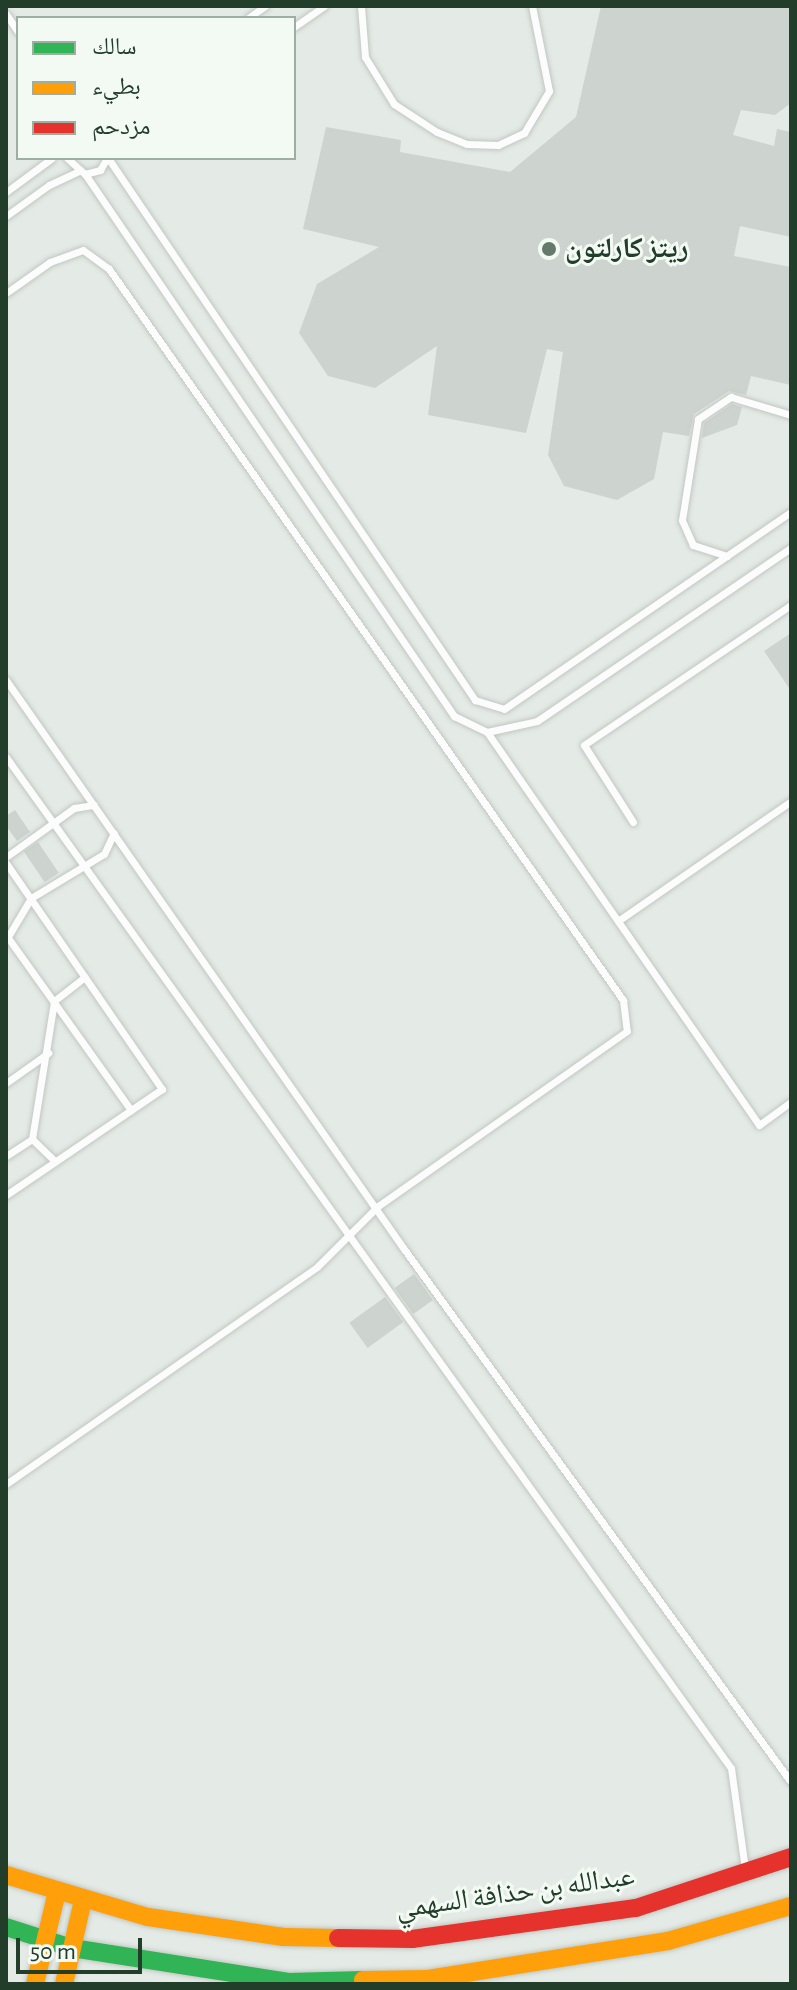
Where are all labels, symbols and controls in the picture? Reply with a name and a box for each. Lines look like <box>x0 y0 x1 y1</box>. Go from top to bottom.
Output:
legend <box>16 16 296 160</box>
text: سالك <box>92 35 137 59</box>
text: بطيء <box>92 75 141 99</box>
text: مزدحم <box>92 115 151 139</box>
place label: ريتز كارلتون <box>565 232 688 266</box>
marker: ريتز كارلتون <box>540 240 558 258</box>
street label: عبدالله بن حذافة السهمي <box>394 1860 636 1926</box>
scale bar <box>20 1922 146 1972</box>
text: 50 m <box>30 1940 76 1964</box>

